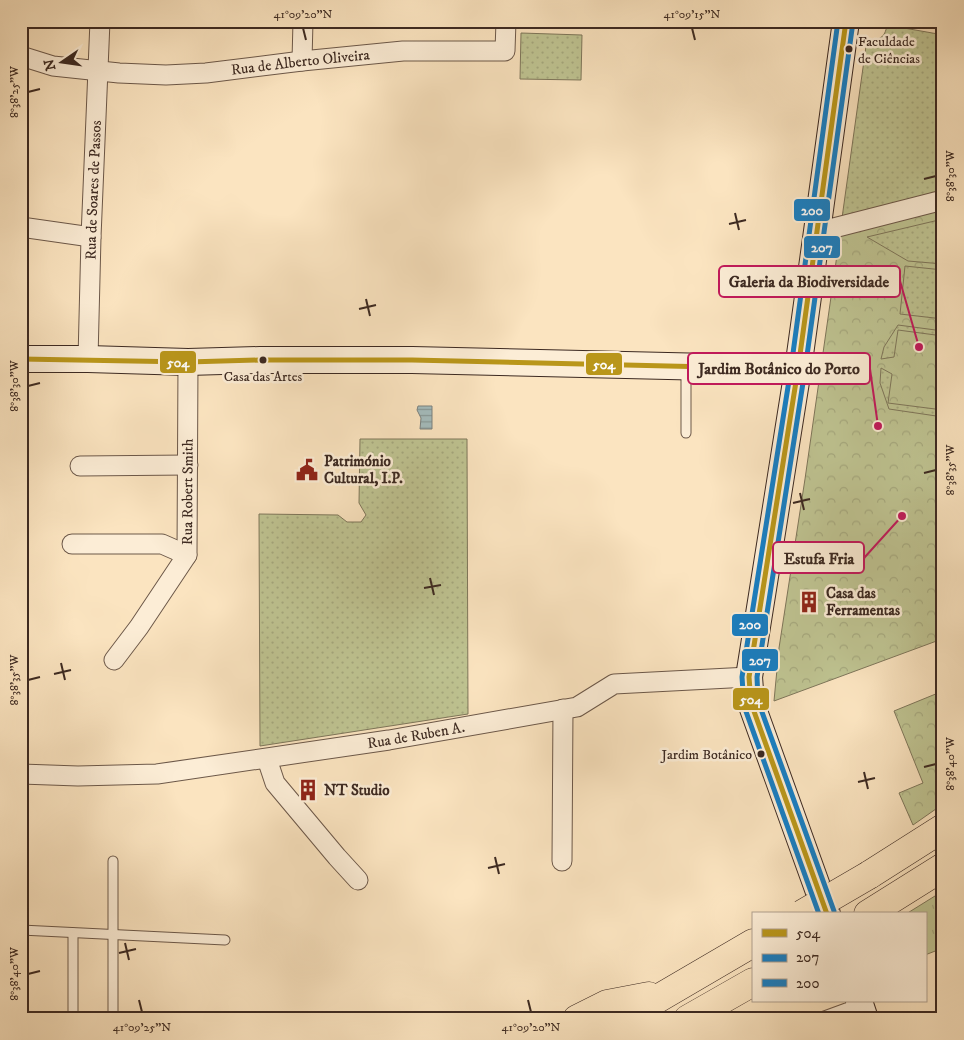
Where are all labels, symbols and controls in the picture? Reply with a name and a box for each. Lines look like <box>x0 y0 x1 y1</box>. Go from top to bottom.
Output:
text: 41°09'20"N <box>274 7 333 22</box>
text: 41°09'15"N <box>664 7 721 22</box>
place label: Faculdade de Ciências <box>858 33 920 68</box>
north arrow <box>38 38 88 88</box>
marker: Faculdade de Ciências <box>844 44 854 54</box>
street label: Rua de Alberto Oliveira <box>230 45 371 80</box>
text: N <box>40 57 60 72</box>
text: 8°38'25"W <box>7 65 22 118</box>
street label: Rua de Soares de Passos <box>81 120 106 260</box>
text: 8°38'30"W <box>943 149 958 202</box>
line badge: 200 <box>793 198 831 222</box>
text: 200 <box>801 202 823 220</box>
line badge: 207 <box>803 235 841 259</box>
text: 207 <box>811 239 833 257</box>
callout: Galeria da Biodiversidade <box>719 266 900 297</box>
text: Galeria da Biodiversidade <box>729 272 890 292</box>
line badge: 504 <box>159 350 197 374</box>
line badge: 504 <box>585 352 623 376</box>
callout: Jardim Botânico do Porto <box>688 353 870 384</box>
text: 504 <box>166 354 190 372</box>
marker: Casa das Artes <box>258 355 268 365</box>
text: 504 <box>592 356 616 374</box>
text: 8°38'30"W <box>7 359 22 412</box>
text: Jardim Botânico do Porto <box>696 359 860 379</box>
place label: Casa das Artes <box>224 368 303 386</box>
street label: Rua Robert Smith <box>178 438 198 545</box>
text: 8°38'35"W <box>943 444 958 495</box>
place label: Património Cultural, I.P. <box>324 452 403 488</box>
public building icon: Património Cultural, I.P. <box>294 457 320 483</box>
callout: Estufa Fria <box>773 542 864 573</box>
text: Estufa Fria <box>784 549 856 569</box>
place label: Casa das Ferramentas <box>826 584 900 620</box>
building icon: Casa das Ferramentas <box>796 589 822 615</box>
line badge: 200 <box>731 613 769 637</box>
text: 200 <box>739 616 761 634</box>
line badge: 207 <box>741 648 779 672</box>
text: 207 <box>749 652 771 670</box>
text: 8°38'35"W <box>7 654 22 705</box>
line badge: 504 <box>732 687 770 711</box>
text: 504 <box>739 691 763 709</box>
street label: Rua de Ruben A. <box>366 718 466 753</box>
text: 8°38'40"W <box>943 736 958 791</box>
place label: Jardim Botânico <box>660 746 752 764</box>
marker: Jardim Botânico <box>756 749 766 759</box>
building icon: NT Studio <box>295 777 321 803</box>
place label: NT Studio <box>324 781 390 800</box>
legend <box>752 912 926 1002</box>
text: 504 <box>796 924 820 943</box>
text: 8°38'40"W <box>7 946 22 1001</box>
text: 207 <box>796 948 819 967</box>
text: 200 <box>796 974 820 993</box>
text: 41°09'25"N <box>113 1020 171 1035</box>
text: 41°09'20"N <box>502 1020 561 1035</box>

